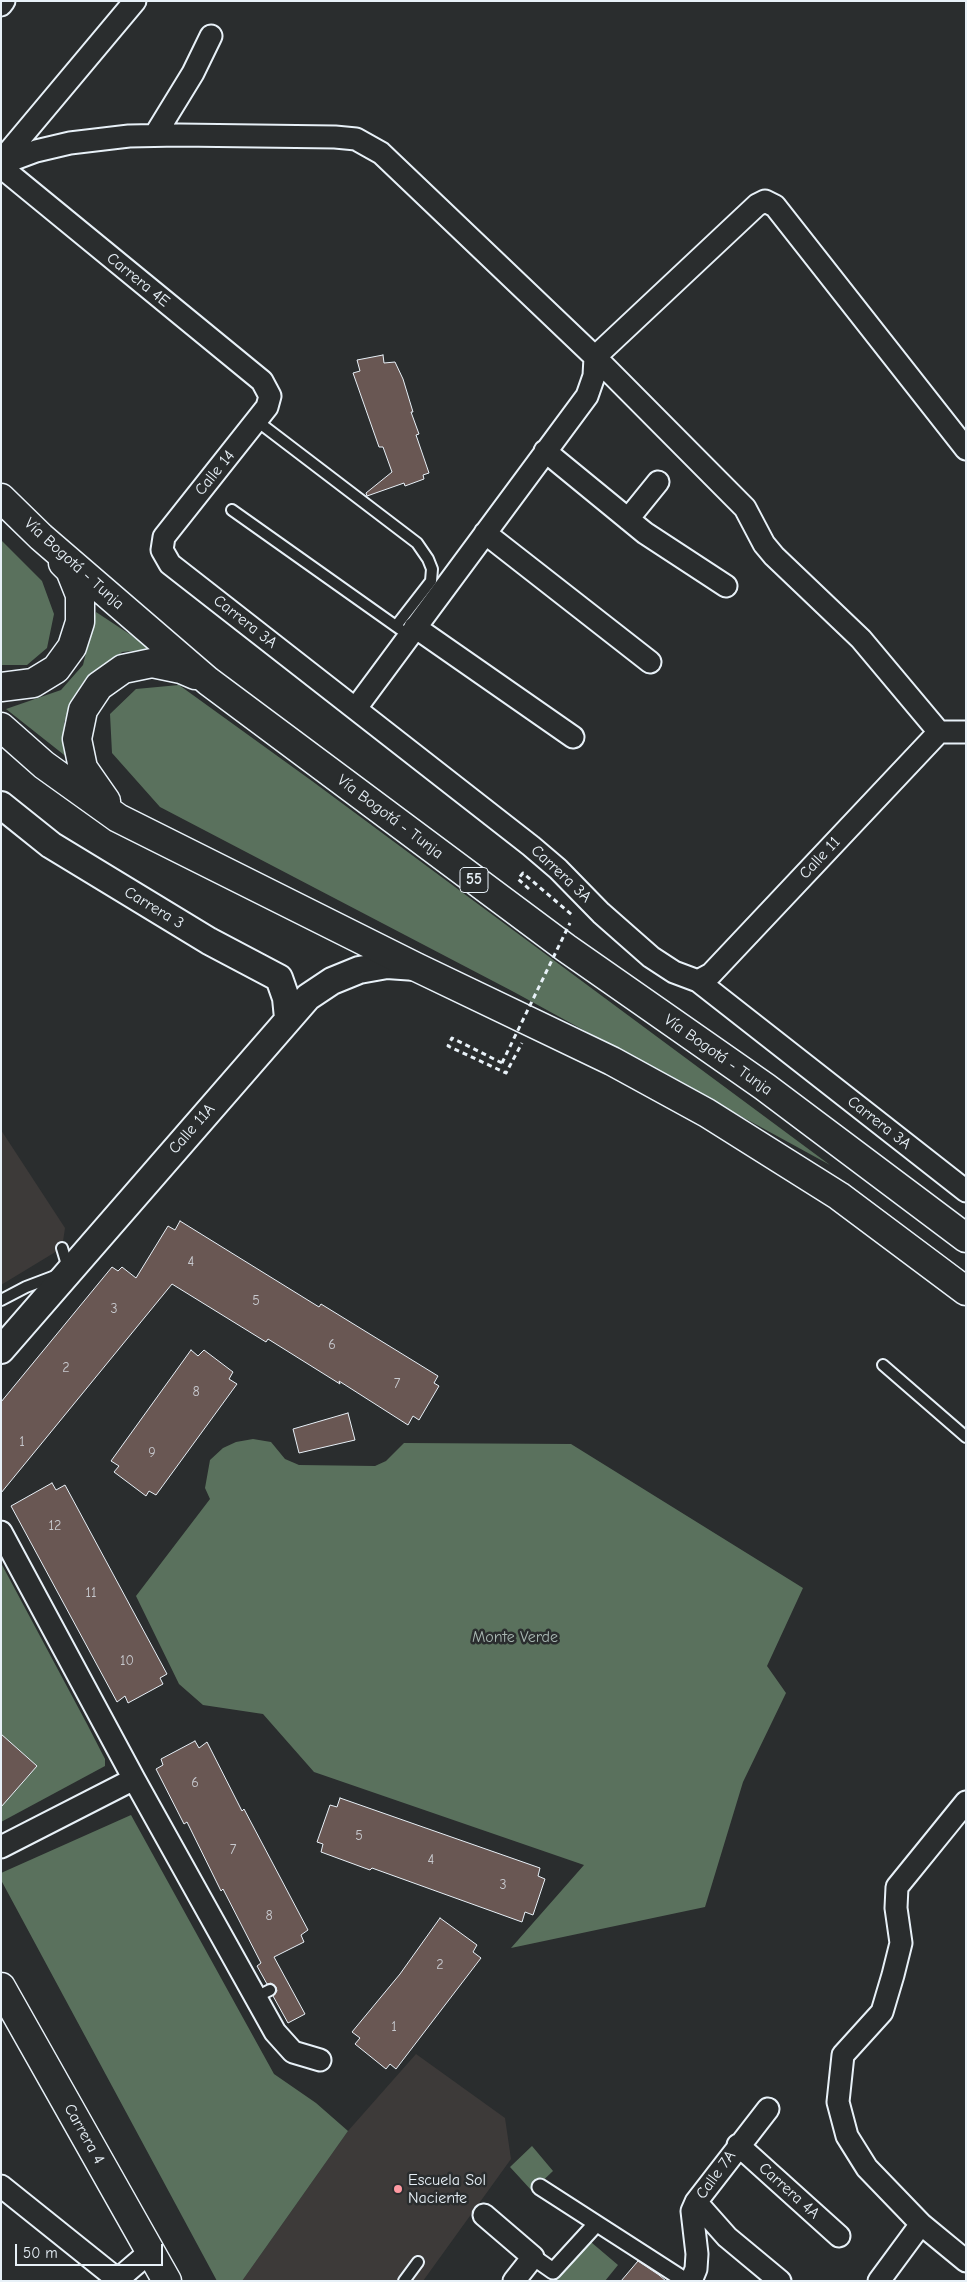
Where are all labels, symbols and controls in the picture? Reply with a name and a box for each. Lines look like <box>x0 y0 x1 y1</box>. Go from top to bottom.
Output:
street label: Carrera 4E <box>103 249 173 311</box>
street label: Calle 14 <box>191 447 239 499</box>
street label: Vía Bogotá - Tunja <box>20 514 128 614</box>
street label: Carrera 3A <box>209 591 281 653</box>
street label: Vía Bogotá - Tunja <box>333 771 447 863</box>
street label: Calle 11 <box>796 833 844 883</box>
street label: Carrera 3A <box>527 841 595 907</box>
road number: 55 <box>460 868 488 892</box>
street label: Carrera 3 <box>121 883 187 933</box>
street label: Vía Bogotá - Tunja <box>660 1010 776 1100</box>
street label: Carrera 3A <box>843 1092 915 1154</box>
street label: Calle 11A <box>165 1100 219 1158</box>
house number: 4 <box>188 1254 194 1270</box>
house number: 5 <box>252 1293 260 1309</box>
house number: 3 <box>110 1301 118 1317</box>
house number: 6 <box>328 1337 336 1353</box>
house number: 2 <box>62 1360 70 1376</box>
house number: 7 <box>394 1376 400 1392</box>
house number: 8 <box>192 1384 200 1400</box>
house number: 1 <box>19 1434 25 1450</box>
house number: 9 <box>148 1445 156 1461</box>
house number: 12 <box>49 1518 61 1534</box>
house number: 11 <box>85 1585 97 1601</box>
park label: Monte Verde <box>472 1627 558 1647</box>
house number: 10 <box>120 1653 134 1669</box>
house number: 6 <box>191 1775 199 1791</box>
house number: 5 <box>355 1828 363 1844</box>
house number: 7 <box>230 1842 236 1858</box>
house number: 4 <box>428 1852 434 1868</box>
house number: 3 <box>499 1877 507 1893</box>
house number: 8 <box>265 1908 273 1924</box>
house number: 2 <box>436 1957 444 1973</box>
house number: 1 <box>391 2019 397 2035</box>
street label: Carrera 4 <box>60 2101 108 2167</box>
street label: Calle 7A <box>692 2147 740 2203</box>
street label: Carrera 4A <box>755 2159 823 2223</box>
place label: Escuela Sol Naciente <box>408 2170 486 2208</box>
marker: Escuela Sol Naciente <box>392 2183 404 2195</box>
scale bar <box>18 2234 165 2266</box>
text: 50 m <box>23 2244 58 2262</box>

